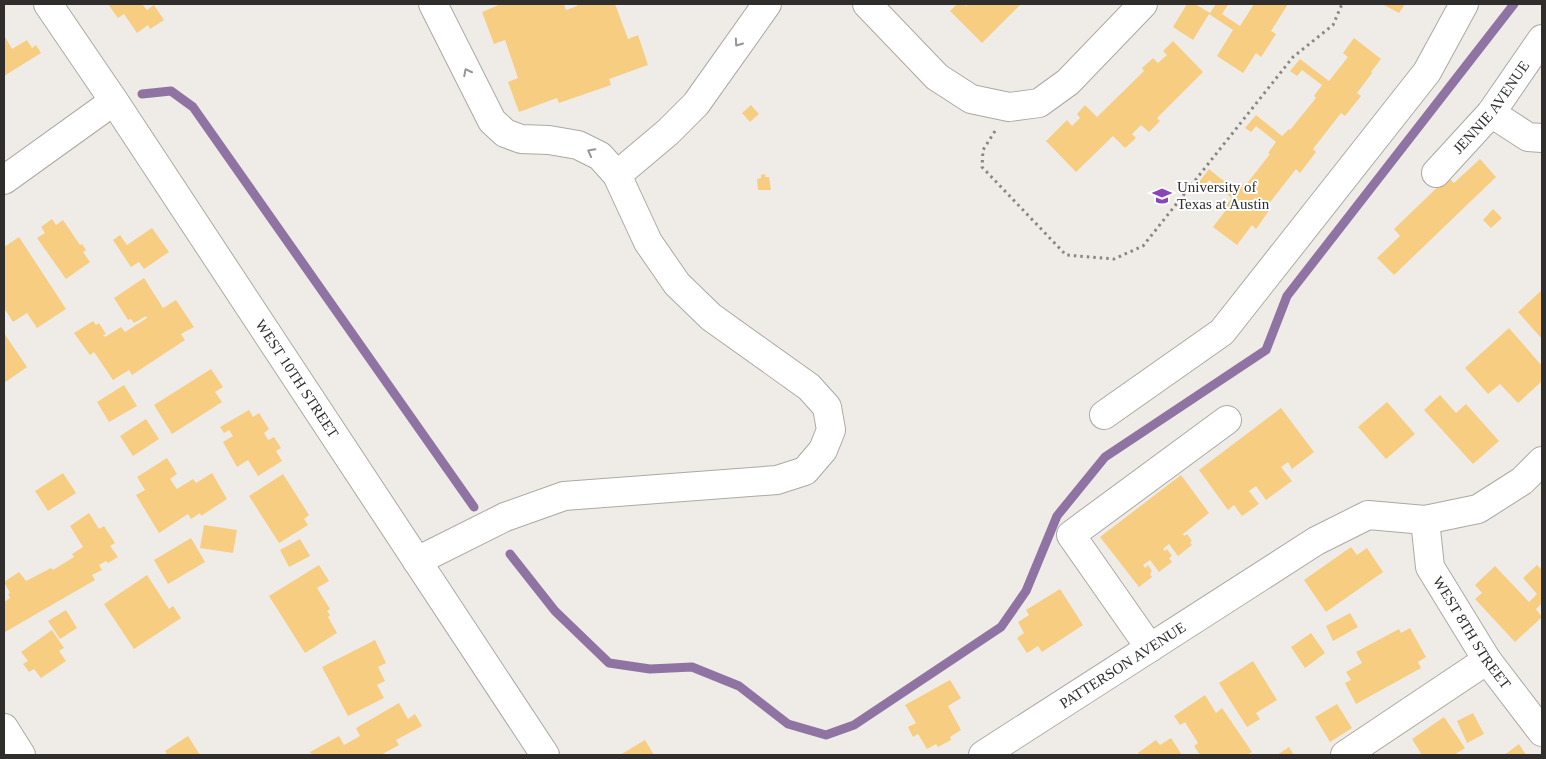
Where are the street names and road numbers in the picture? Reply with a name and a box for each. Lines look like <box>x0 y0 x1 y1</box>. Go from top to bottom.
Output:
street label: JENNIE AVENUE <box>1450 58 1532 157</box>
street label: WEST 10TH STREET <box>252 317 342 441</box>
street label: WEST 8TH STREET <box>1430 573 1514 692</box>
street label: PATTERSON AVENUE <box>1057 619 1189 712</box>

